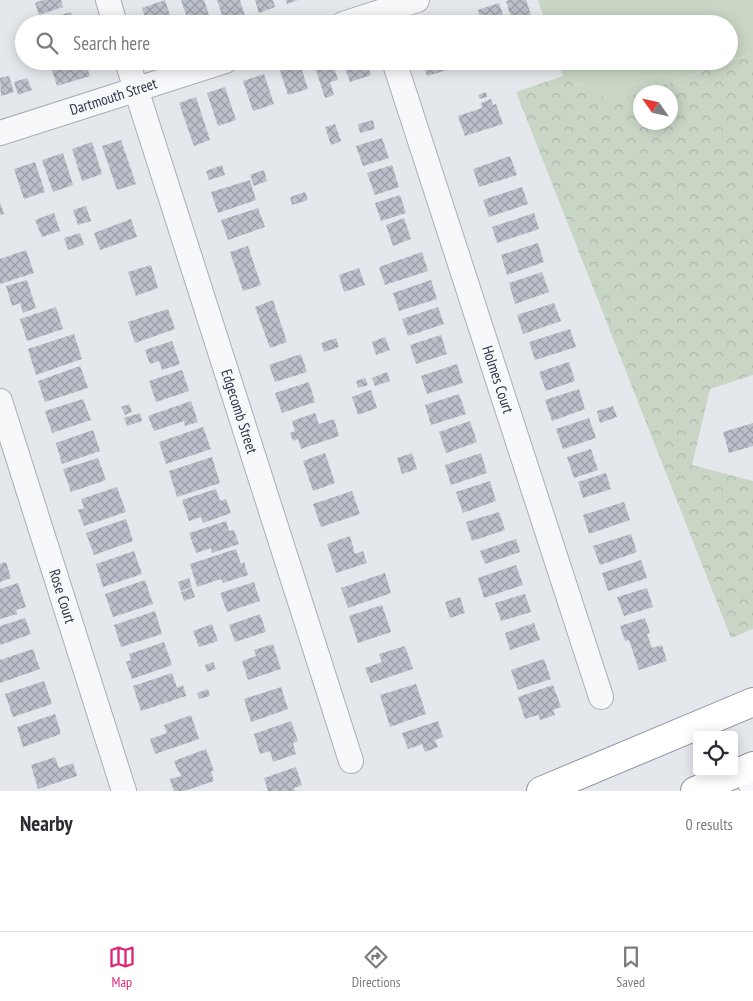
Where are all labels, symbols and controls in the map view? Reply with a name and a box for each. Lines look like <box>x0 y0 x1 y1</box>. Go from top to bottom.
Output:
search box <box>15 15 738 70</box>
icon: search <box>33 29 61 57</box>
text: Search here <box>73 31 150 55</box>
street label: Dartmouth Street <box>67 73 159 119</box>
north arrow <box>633 85 678 130</box>
street label: Holmes Court <box>478 343 518 416</box>
street label: Edgecomb Street <box>217 367 262 456</box>
street label: Rose Court <box>45 567 80 626</box>
map controls <box>693 731 738 776</box>
button: locate <box>693 731 738 776</box>
text: Nearby <box>20 810 73 837</box>
text: 0 results <box>686 814 733 834</box>
tab: Map <box>108 943 136 991</box>
tab: Directions <box>352 943 400 991</box>
tab: Saved <box>616 943 645 991</box>

